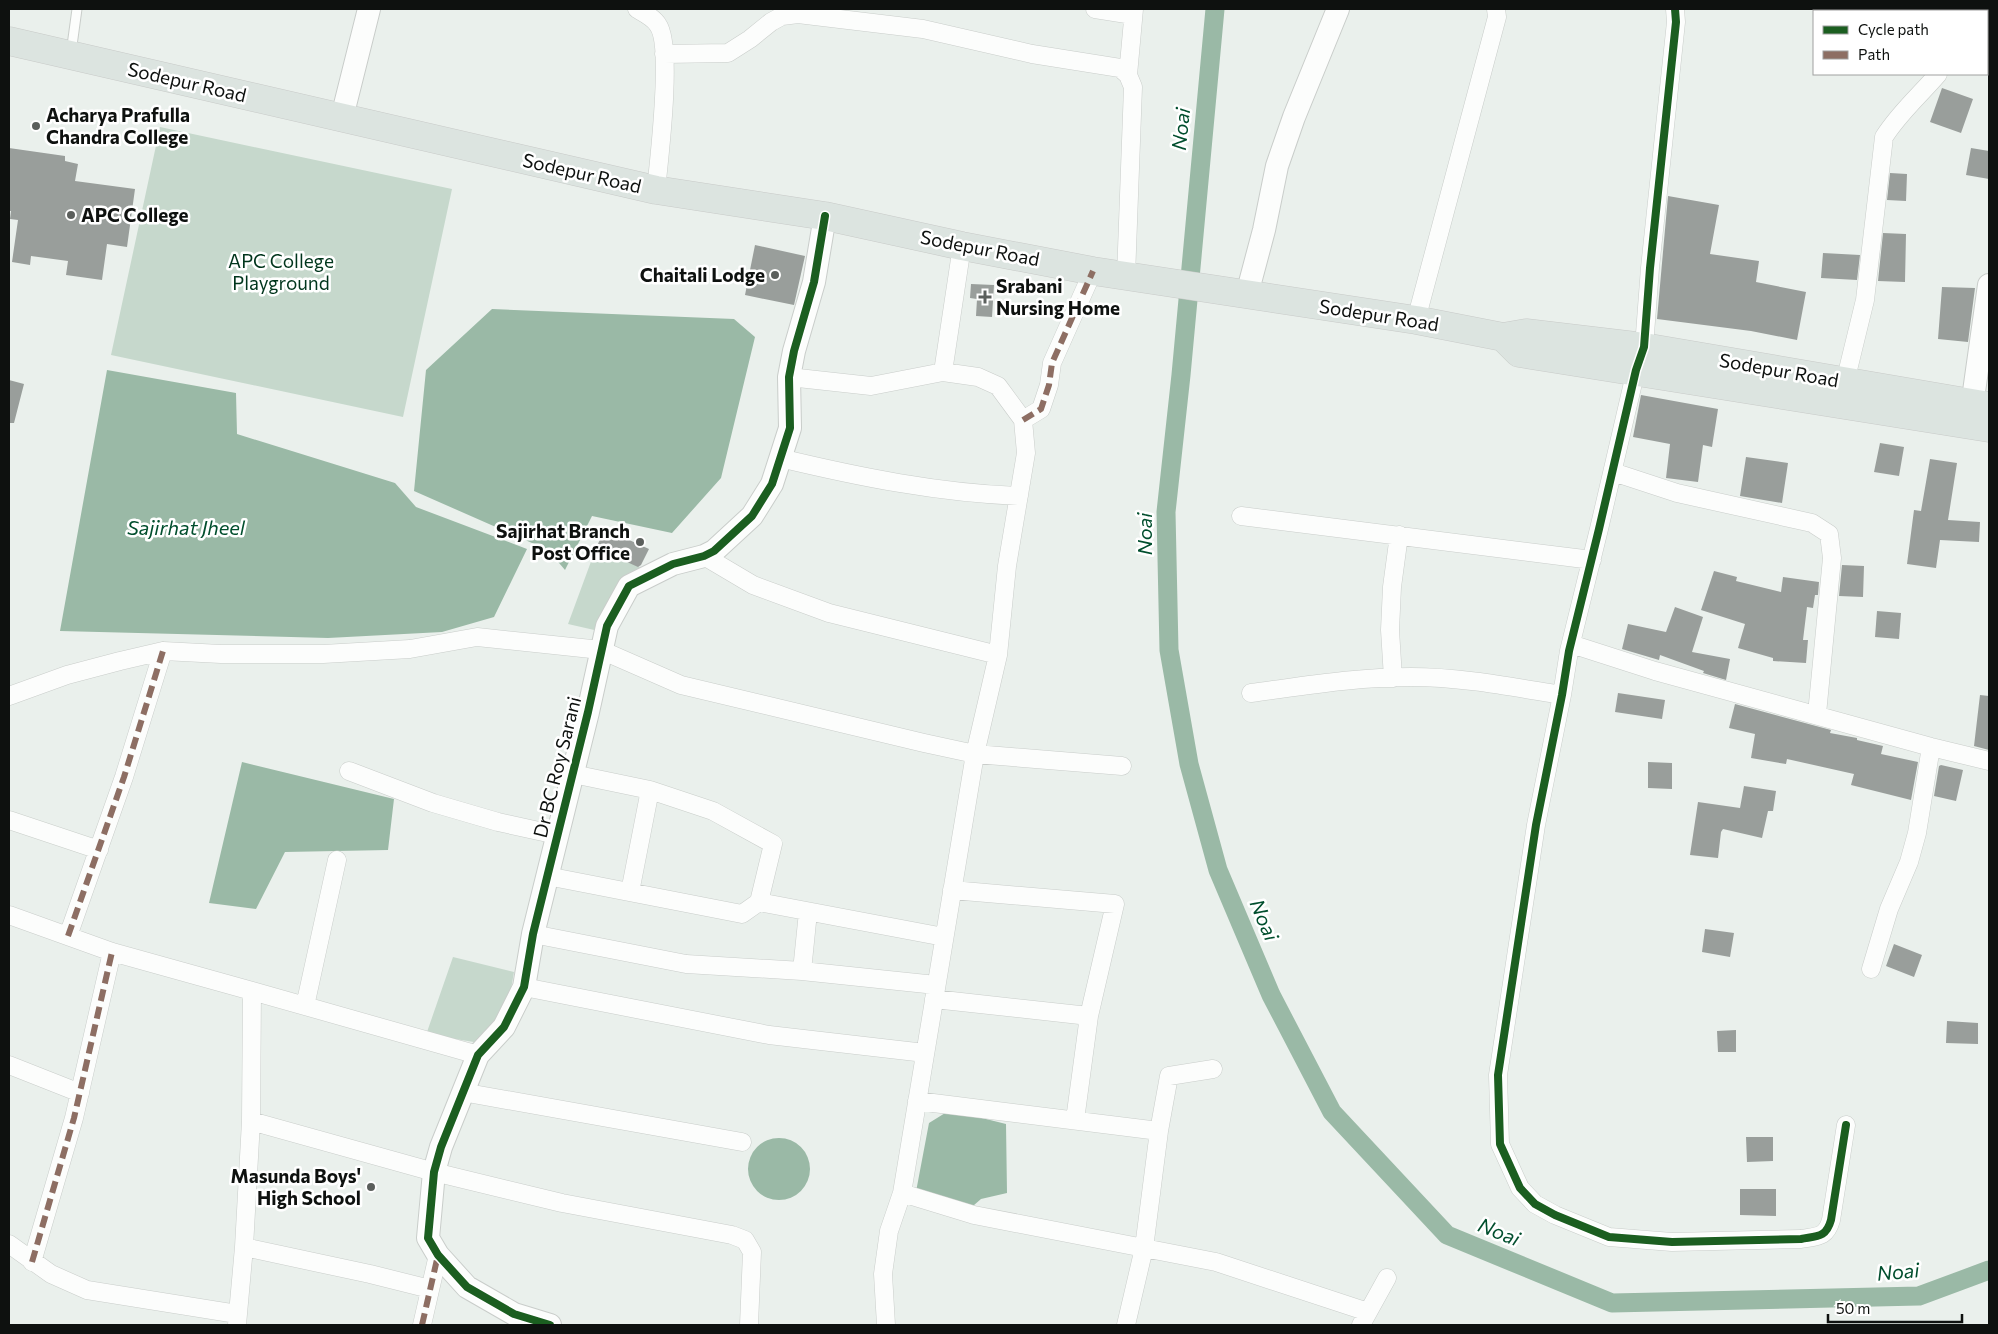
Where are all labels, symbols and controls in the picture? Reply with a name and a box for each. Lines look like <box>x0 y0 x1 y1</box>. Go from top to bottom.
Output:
legend <box>1813 10 1988 75</box>
text: Cycle path <box>1858 20 1929 38</box>
text: Path <box>1858 45 1890 63</box>
street label: Sodepur Road <box>126 57 249 106</box>
place label: Acharya Prafulla Chandra College <box>46 103 190 148</box>
water label: Noai <box>1166 106 1194 151</box>
marker: Acharya Prafulla Chandra College <box>30 120 42 132</box>
street label: Sodepur Road <box>521 148 644 197</box>
place label: APC College <box>81 203 189 226</box>
marker: APC College <box>65 209 77 221</box>
street label: Sodepur Road <box>919 225 1042 270</box>
park label: APC College Playground <box>228 249 334 294</box>
place label: Chaitali Lodge <box>640 263 765 286</box>
marker: Chaitali Lodge <box>769 269 781 281</box>
place label: Srabani Nursing Home <box>996 274 1120 319</box>
marker: Srabani Nursing Home <box>978 290 992 304</box>
street label: Sodepur Road <box>1318 294 1441 335</box>
street label: Sodepur Road <box>1718 348 1841 391</box>
water label: Noai <box>1132 512 1156 555</box>
water label: Sajirhat Jheel <box>127 515 246 539</box>
place label: Sajirhat Branch Post Office <box>496 519 630 564</box>
marker: Sajirhat Branch Post Office <box>634 536 646 548</box>
street label: Dr BC Roy Sarani <box>528 694 585 840</box>
water label: Noai <box>1246 895 1285 945</box>
place label: Masunda Boys' High School <box>231 1164 361 1209</box>
marker: Masunda Boys' High School <box>365 1181 377 1193</box>
water label: Noai <box>1475 1212 1524 1251</box>
water label: Noai <box>1876 1257 1921 1285</box>
scale bar <box>1828 1292 1962 1324</box>
text: 50 m <box>1836 1299 1870 1317</box>

